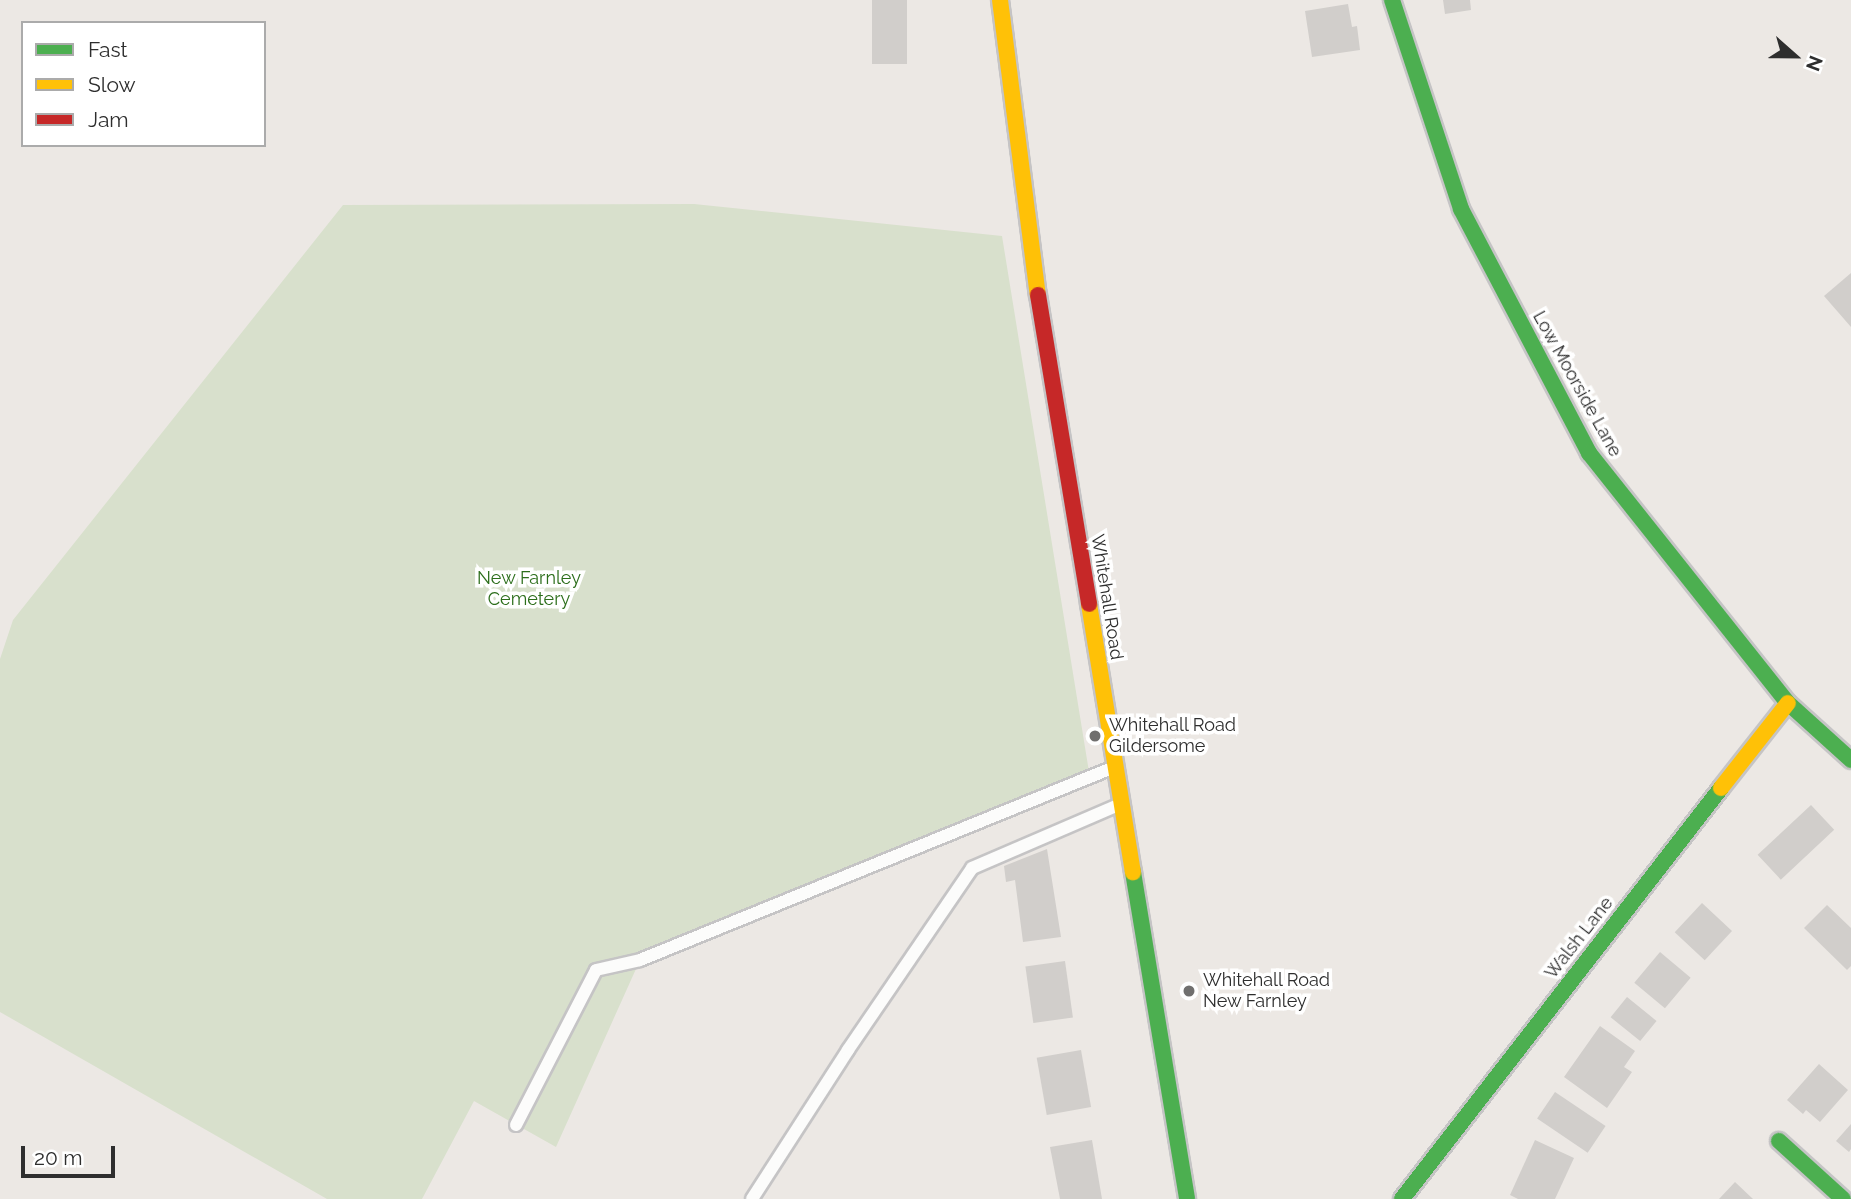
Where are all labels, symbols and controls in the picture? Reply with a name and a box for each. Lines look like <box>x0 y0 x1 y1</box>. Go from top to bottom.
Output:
legend <box>21 21 266 147</box>
north arrow <box>1760 21 1830 91</box>
text: Fast <box>88 37 128 62</box>
text: N <box>1802 53 1827 74</box>
text: Slow <box>88 72 136 97</box>
text: Jam <box>88 107 129 132</box>
street label: Low Moorside Lane <box>1528 307 1626 461</box>
street label: Whitehall Road <box>1086 532 1128 662</box>
park label: New Farnley Cemetery <box>477 568 581 610</box>
place label: Whitehall Road Gildersome <box>1109 715 1237 758</box>
marker: Whitehall Road Gildersome <box>1087 728 1103 744</box>
street label: Walsh Lane <box>1540 893 1618 983</box>
place label: Whitehall Road New Farnley <box>1203 970 1331 1012</box>
marker: Whitehall Road New Farnley <box>1181 983 1197 999</box>
scale bar <box>24 1132 119 1176</box>
text: 20 m <box>34 1145 82 1170</box>

